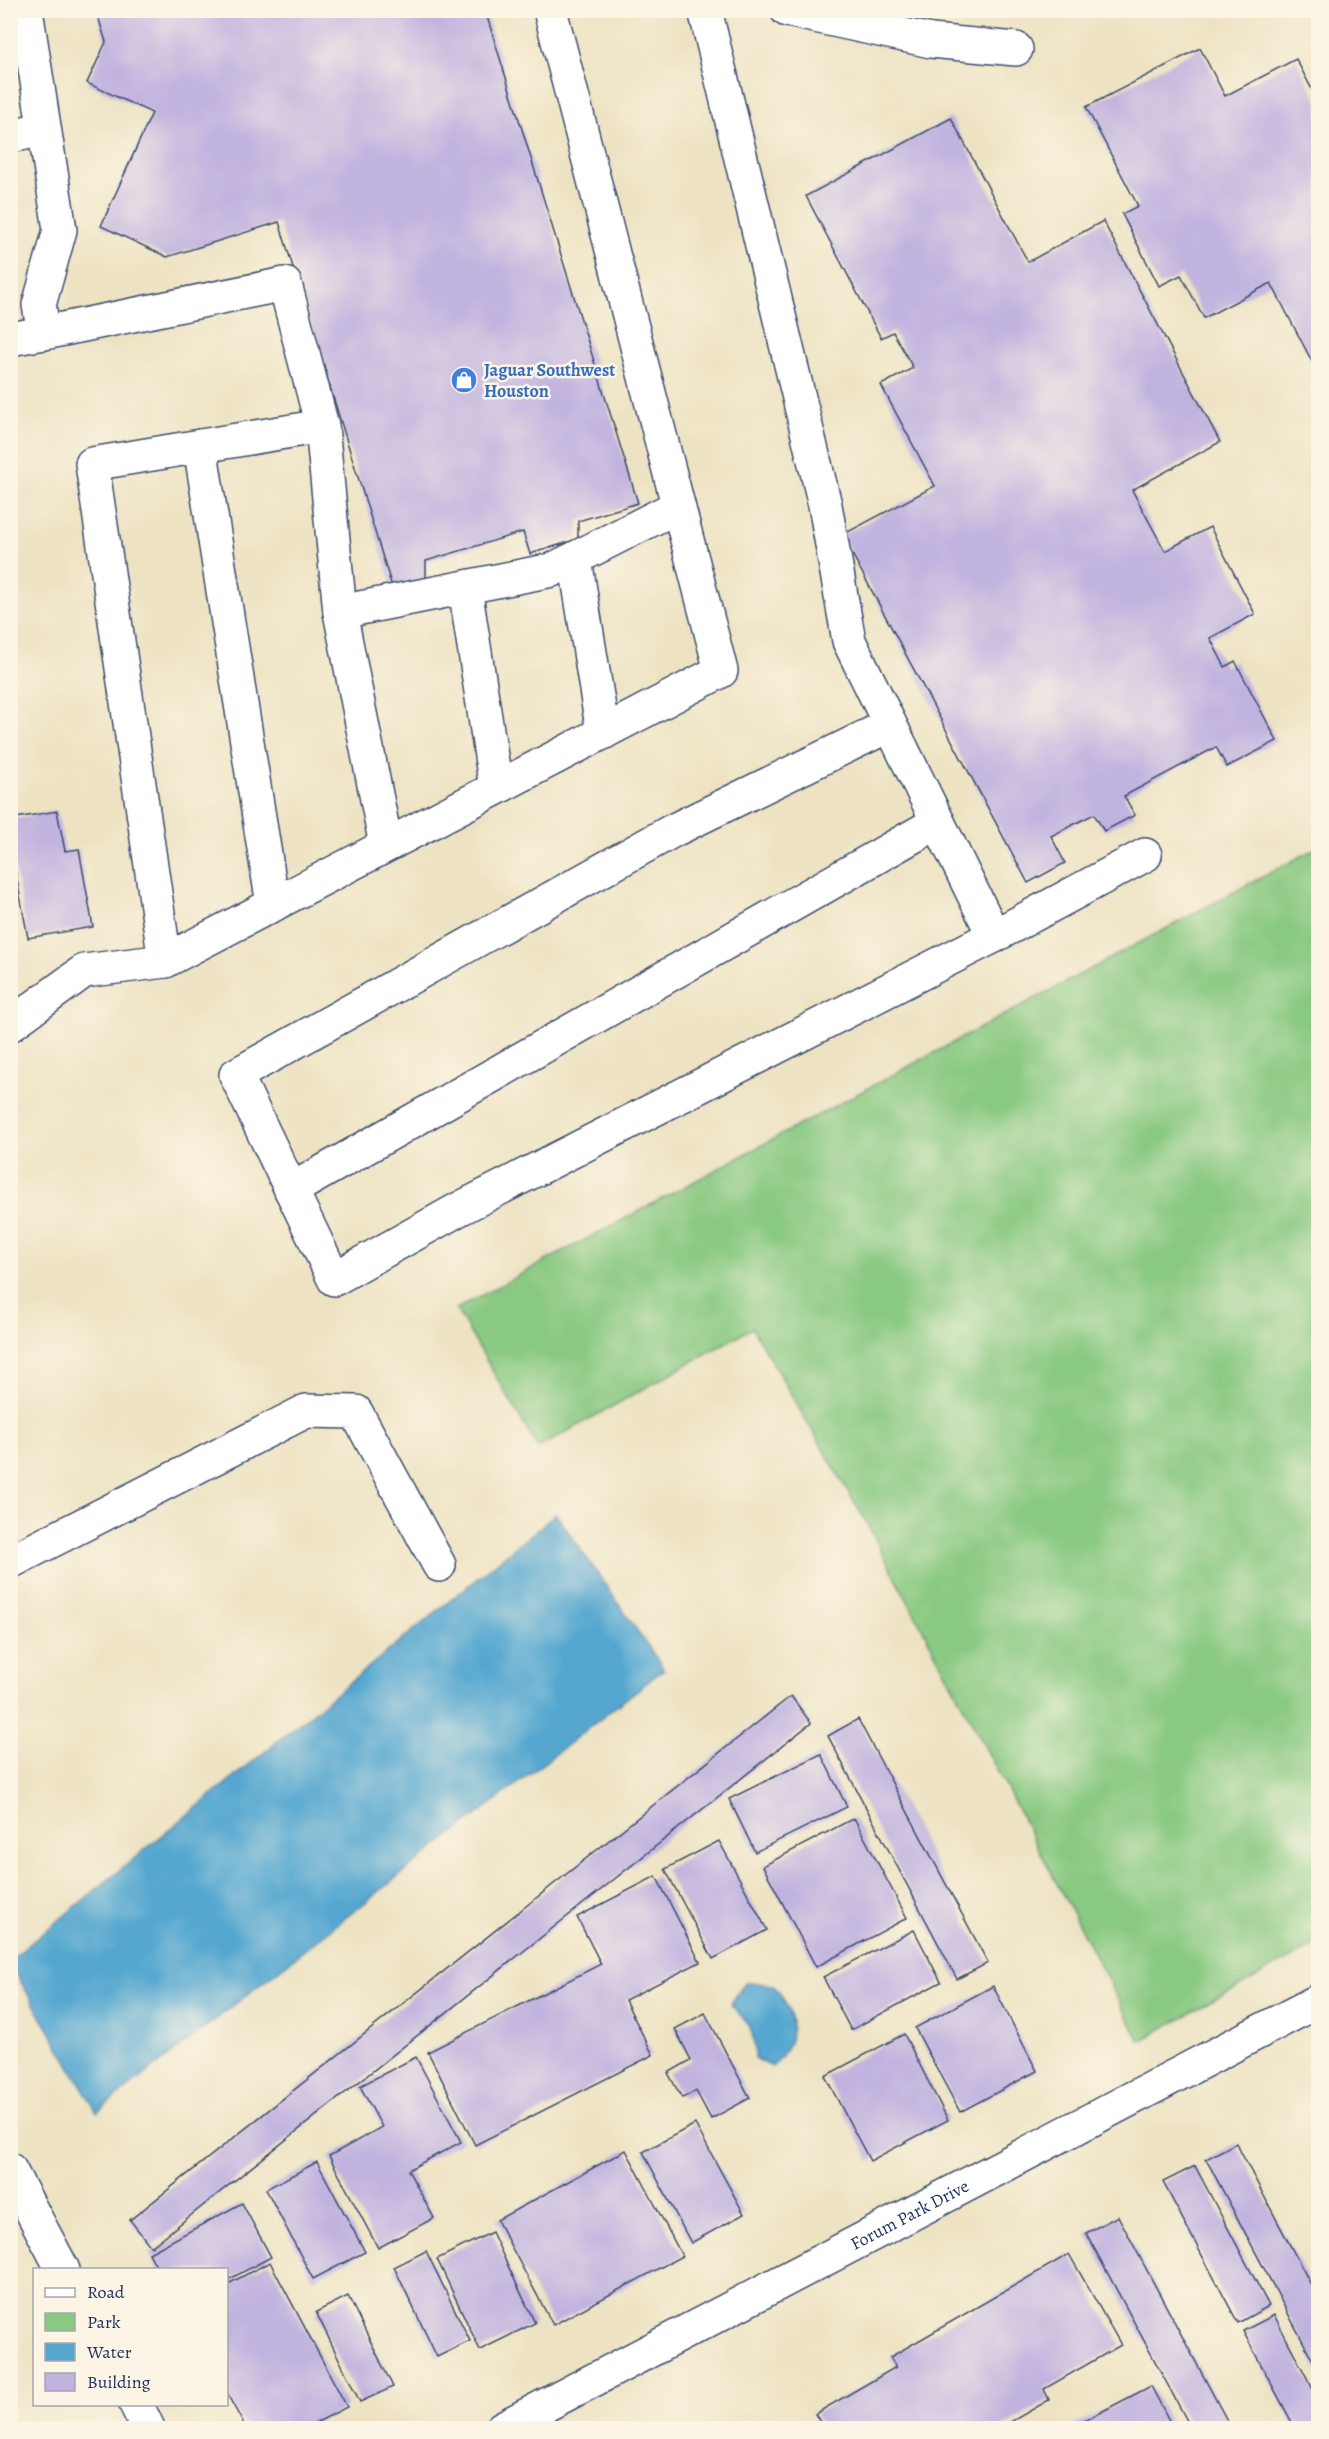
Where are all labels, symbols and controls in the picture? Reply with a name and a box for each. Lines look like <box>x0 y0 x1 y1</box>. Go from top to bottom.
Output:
place label: Jaguar Southwest Houston <box>484 358 615 403</box>
shop icon: Jaguar Southwest Houston <box>449 365 479 395</box>
street label: Forum Park Drive <box>846 2174 973 2256</box>
legend <box>33 2268 228 2406</box>
text: Road <box>87 2280 125 2304</box>
text: Park <box>87 2310 121 2334</box>
text: Water <box>86 2340 132 2364</box>
text: Building <box>87 2370 151 2394</box>

